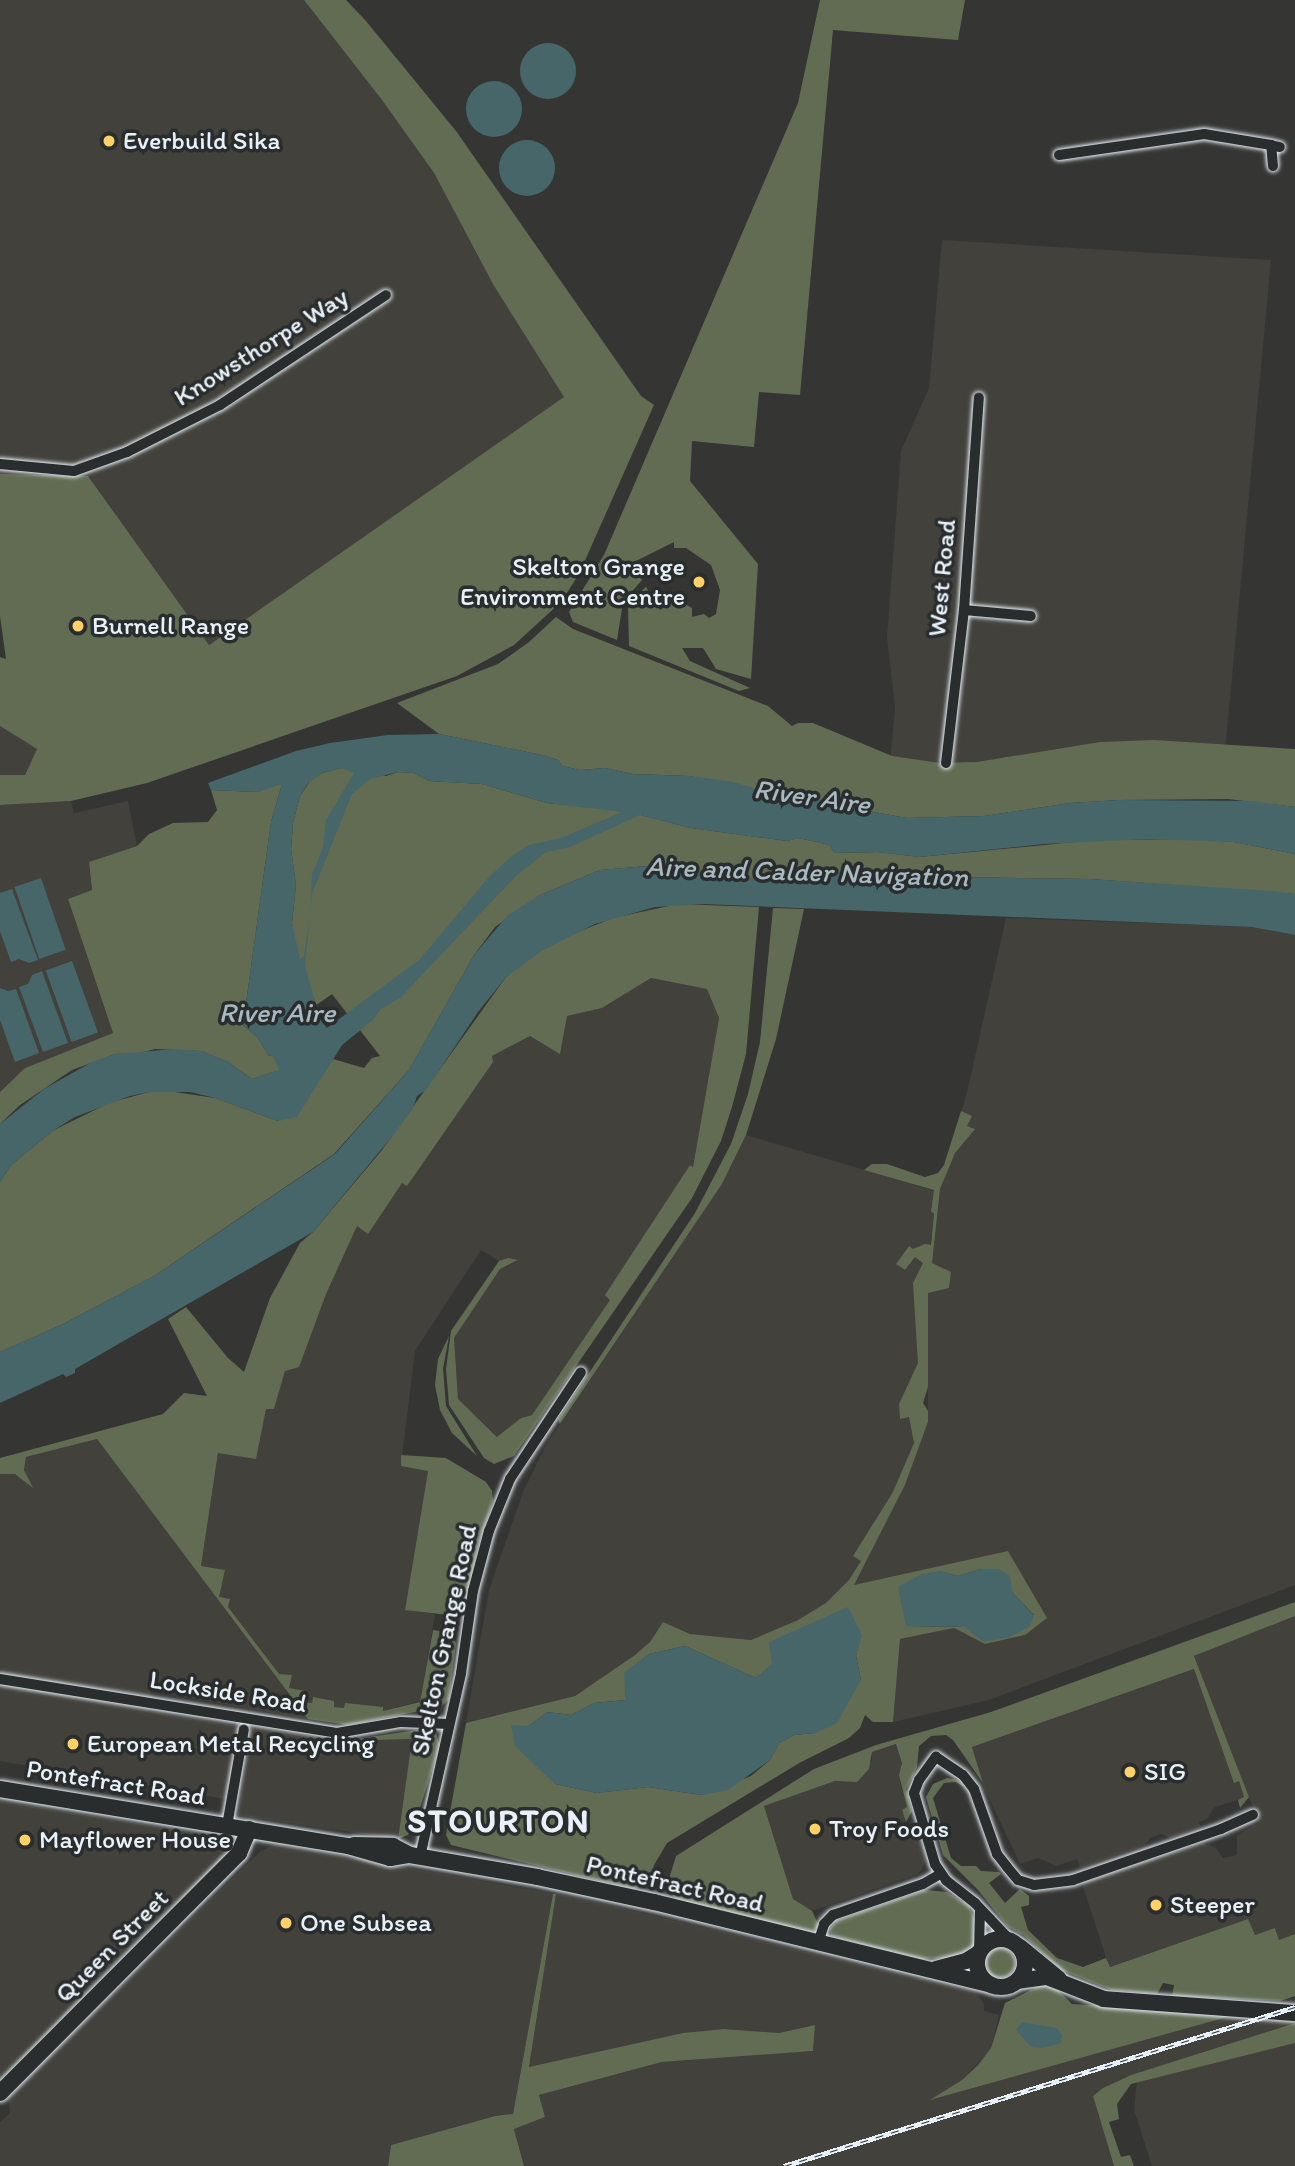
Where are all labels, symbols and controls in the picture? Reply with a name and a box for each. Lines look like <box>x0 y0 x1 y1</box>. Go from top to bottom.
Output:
place label: Everbuild Sika <box>123 125 280 157</box>
marker: Everbuild Sika <box>101 133 117 149</box>
street label: Knowsthorpe Way <box>168 281 354 413</box>
street label: West Road <box>921 518 963 638</box>
place label: Skelton Grange Environment Centre <box>459 551 685 612</box>
marker: Skelton Grange Environment Centre <box>691 574 707 590</box>
place label: Burnell Range <box>92 610 250 642</box>
marker: Burnell Range <box>70 618 86 634</box>
water label: River Aire <box>752 771 872 821</box>
water label: Aire and Calder Navigation <box>645 849 969 893</box>
water label: River Aire <box>219 995 335 1029</box>
street label: Skelton Grange Road <box>404 1522 484 1758</box>
street label: Lockside Road <box>147 1664 309 1720</box>
place label: European Metal Recycling <box>87 1728 373 1760</box>
marker: European Metal Recycling <box>65 1736 81 1752</box>
street label: Pontefract Road <box>24 1753 208 1813</box>
place label: SIG <box>1144 1756 1186 1788</box>
marker: SIG <box>1122 1764 1138 1780</box>
district label: STOURTON <box>408 1801 590 1841</box>
place label: Troy Foods <box>829 1813 948 1845</box>
marker: Troy Foods <box>807 1821 823 1837</box>
place label: Mayflower House <box>39 1824 231 1856</box>
marker: Mayflower House <box>17 1832 33 1848</box>
street label: Pontefract Road <box>583 1848 767 1920</box>
street label: Queen Street <box>49 1883 175 2009</box>
place label: Steeper <box>1170 1889 1255 1921</box>
marker: Steeper <box>1148 1897 1164 1913</box>
place label: One Subsea <box>300 1907 432 1939</box>
marker: One Subsea <box>278 1915 294 1931</box>

